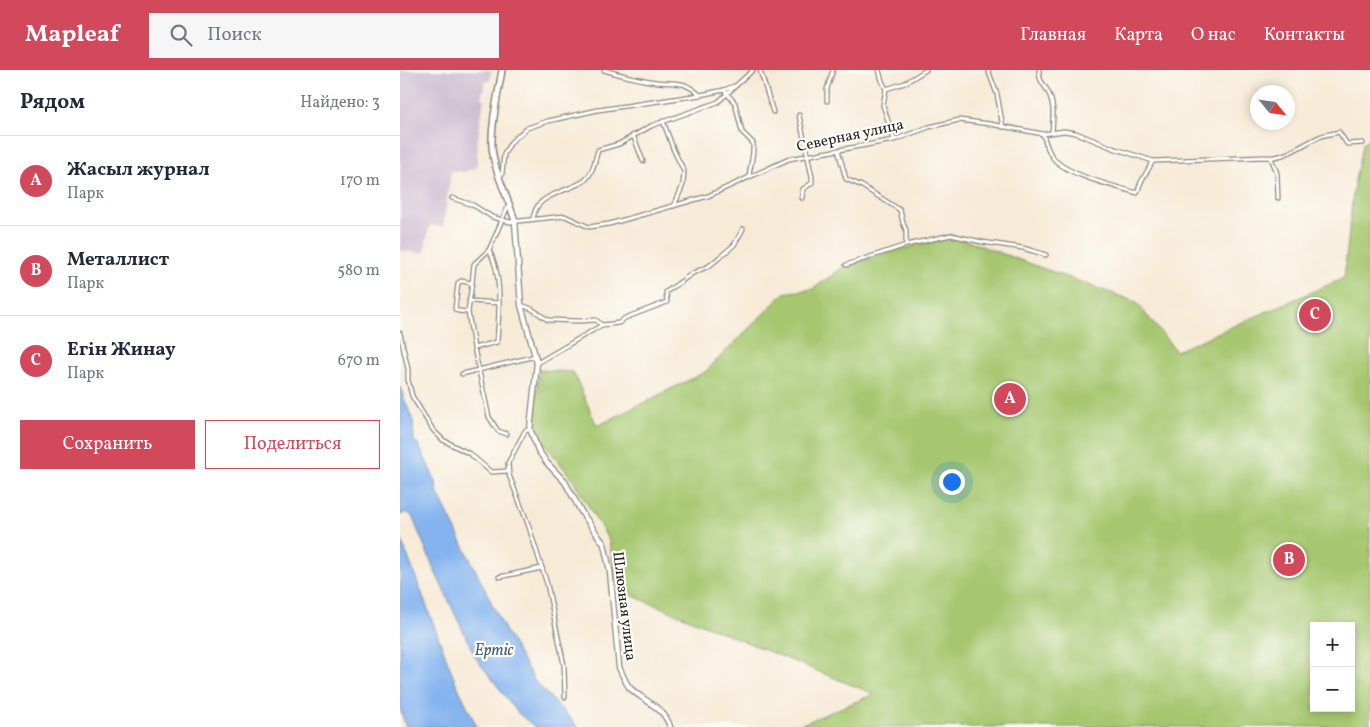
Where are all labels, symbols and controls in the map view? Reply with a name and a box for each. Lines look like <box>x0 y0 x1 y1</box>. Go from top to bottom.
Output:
search box <box>149 13 499 58</box>
text: Mapleaf <box>25 18 119 52</box>
icon: search <box>167 21 195 49</box>
text: Поиск <box>207 22 262 48</box>
text: Главная <box>1020 23 1086 48</box>
text: Карта <box>1114 23 1163 48</box>
text: О нас <box>1191 23 1236 48</box>
text: Контакты <box>1264 23 1345 48</box>
north arrow <box>1250 85 1295 130</box>
text: Рядом <box>20 88 85 117</box>
text: Найдено: 3 <box>300 92 380 114</box>
street label: Северная улица <box>795 115 906 158</box>
text: Жасыл журнал <box>67 157 210 183</box>
text: A <box>30 170 42 192</box>
text: 170 m <box>340 170 380 192</box>
text: Парк <box>67 183 104 205</box>
text: Металлист <box>67 247 169 273</box>
text: B <box>31 260 41 282</box>
text: 580 m <box>337 260 380 282</box>
text: Парк <box>67 273 104 295</box>
pin: C <box>1299 296 1331 334</box>
text: Егін Жинау <box>67 337 176 363</box>
text: C <box>31 350 41 372</box>
text: 670 m <box>338 350 380 372</box>
text: Парк <box>67 363 104 385</box>
pin: A <box>994 380 1026 418</box>
button: Сохранить <box>20 420 195 469</box>
button: Поделиться <box>205 420 380 469</box>
your location <box>939 469 965 495</box>
pin: B <box>1273 541 1305 579</box>
street label: Шлюзная улица <box>606 550 641 662</box>
map controls <box>1310 622 1355 712</box>
button: + <box>1310 622 1355 667</box>
water label: Ертіс <box>475 640 514 662</box>
button: − <box>1310 667 1355 712</box>

